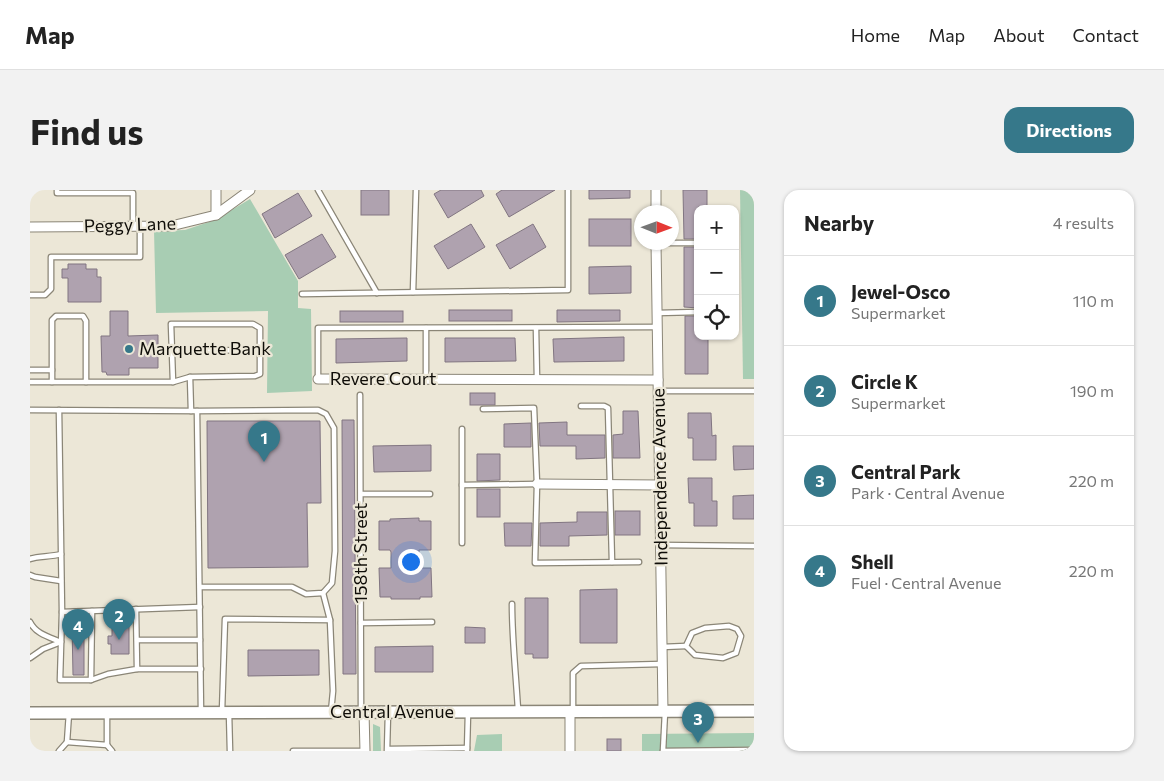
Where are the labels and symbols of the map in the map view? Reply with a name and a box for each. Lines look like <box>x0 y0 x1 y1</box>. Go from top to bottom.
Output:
north arrow <box>634 205 679 250</box>
street label: Peggy Lane <box>83 211 176 237</box>
place label: Marquette Bank <box>139 337 271 359</box>
marker: Marquette Bank <box>123 343 135 355</box>
street label: Revere Court <box>330 367 436 389</box>
street label: Independence Avenue <box>646 388 672 566</box>
pin: 1 <box>248 421 280 462</box>
street label: 158th Street <box>349 503 371 603</box>
your location <box>398 549 424 575</box>
pin: 2 <box>103 599 135 640</box>
pin: 4 <box>62 609 94 650</box>
street label: Central Avenue <box>330 700 454 722</box>
pin: 3 <box>682 702 714 743</box>

